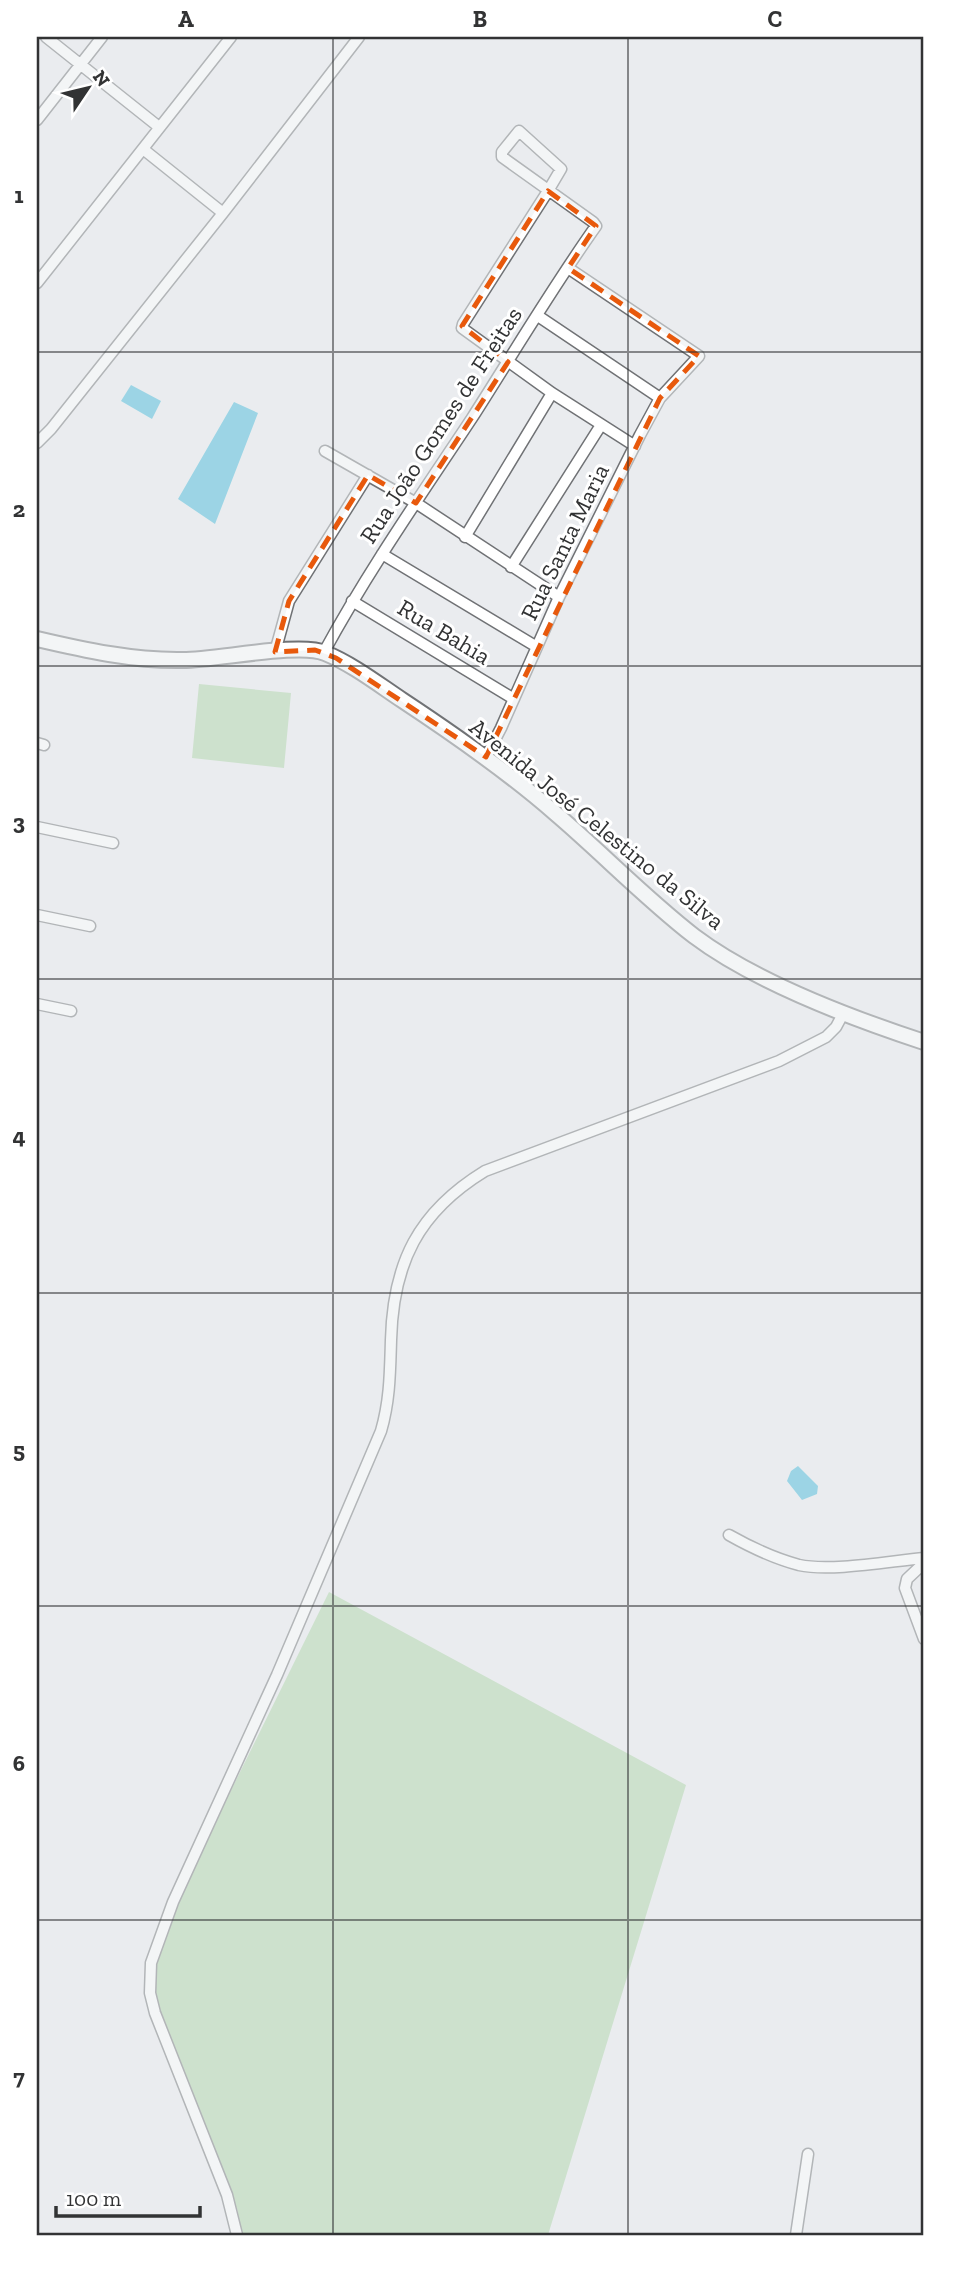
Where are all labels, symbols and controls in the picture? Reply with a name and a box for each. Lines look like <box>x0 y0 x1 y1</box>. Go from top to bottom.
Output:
text: A <box>178 5 194 33</box>
text: B <box>473 5 487 33</box>
text: C <box>768 5 782 33</box>
north arrow <box>52 52 122 122</box>
text: N <box>88 66 115 91</box>
text: 1 <box>14 181 24 209</box>
street label: Rua João Gomes de Freitas <box>353 301 528 548</box>
street label: Rua Santa Maria <box>514 459 615 625</box>
text: 2 <box>13 495 25 523</box>
street label: Rua Bahia <box>393 593 496 671</box>
street label: Avenida José Celestino da Silva <box>464 712 731 936</box>
text: 3 <box>13 808 25 836</box>
text: 4 <box>12 1122 26 1150</box>
text: 5 <box>13 1436 25 1464</box>
text: 6 <box>13 1749 25 1777</box>
text: 7 <box>13 2063 25 2091</box>
scale bar <box>56 2174 200 2218</box>
text: 100 m <box>66 2186 121 2211</box>

